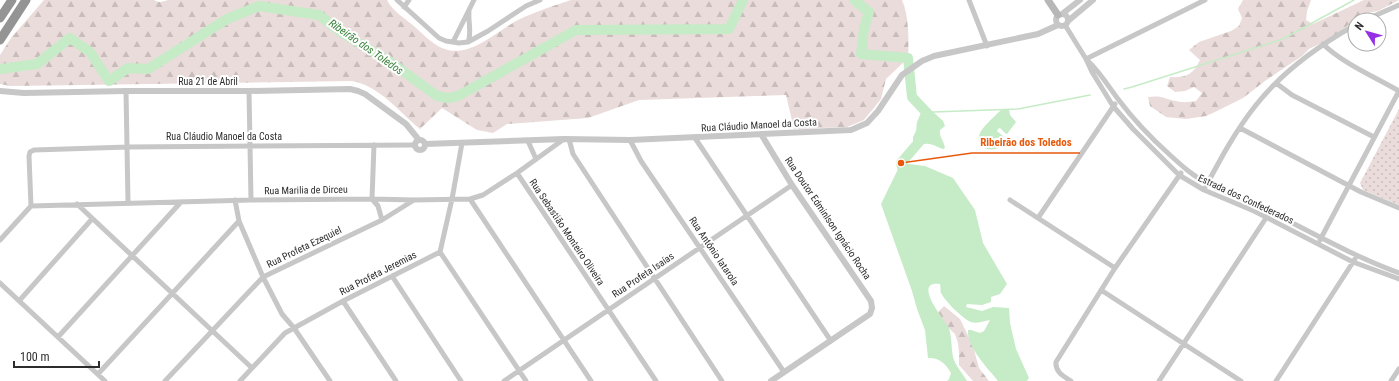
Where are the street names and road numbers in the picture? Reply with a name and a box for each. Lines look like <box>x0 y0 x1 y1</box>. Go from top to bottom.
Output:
street label: Rua 21 de Abril <box>178 76 238 87</box>
street label: Rua Cláudio Manoel da Costa <box>701 116 817 134</box>
street label: Rua Cláudio Manoel da Costa <box>166 131 282 142</box>
street label: Rua Doutor Edminlson Ignácio Rocha <box>783 155 873 282</box>
street label: Estrada dos Confederados <box>1196 172 1296 226</box>
street label: Rua Sebastião Monteiro Oliveira <box>527 177 607 287</box>
street label: Rua Marilia de Dirceu <box>264 184 348 196</box>
street label: Rua Antônio Iatarola <box>687 215 741 288</box>
street label: Rua Profeta Ezequiel <box>265 224 343 270</box>
street label: Rua Profeta Jeremias <box>338 249 419 297</box>
street label: Rua Profeta Isaías <box>610 250 676 300</box>

